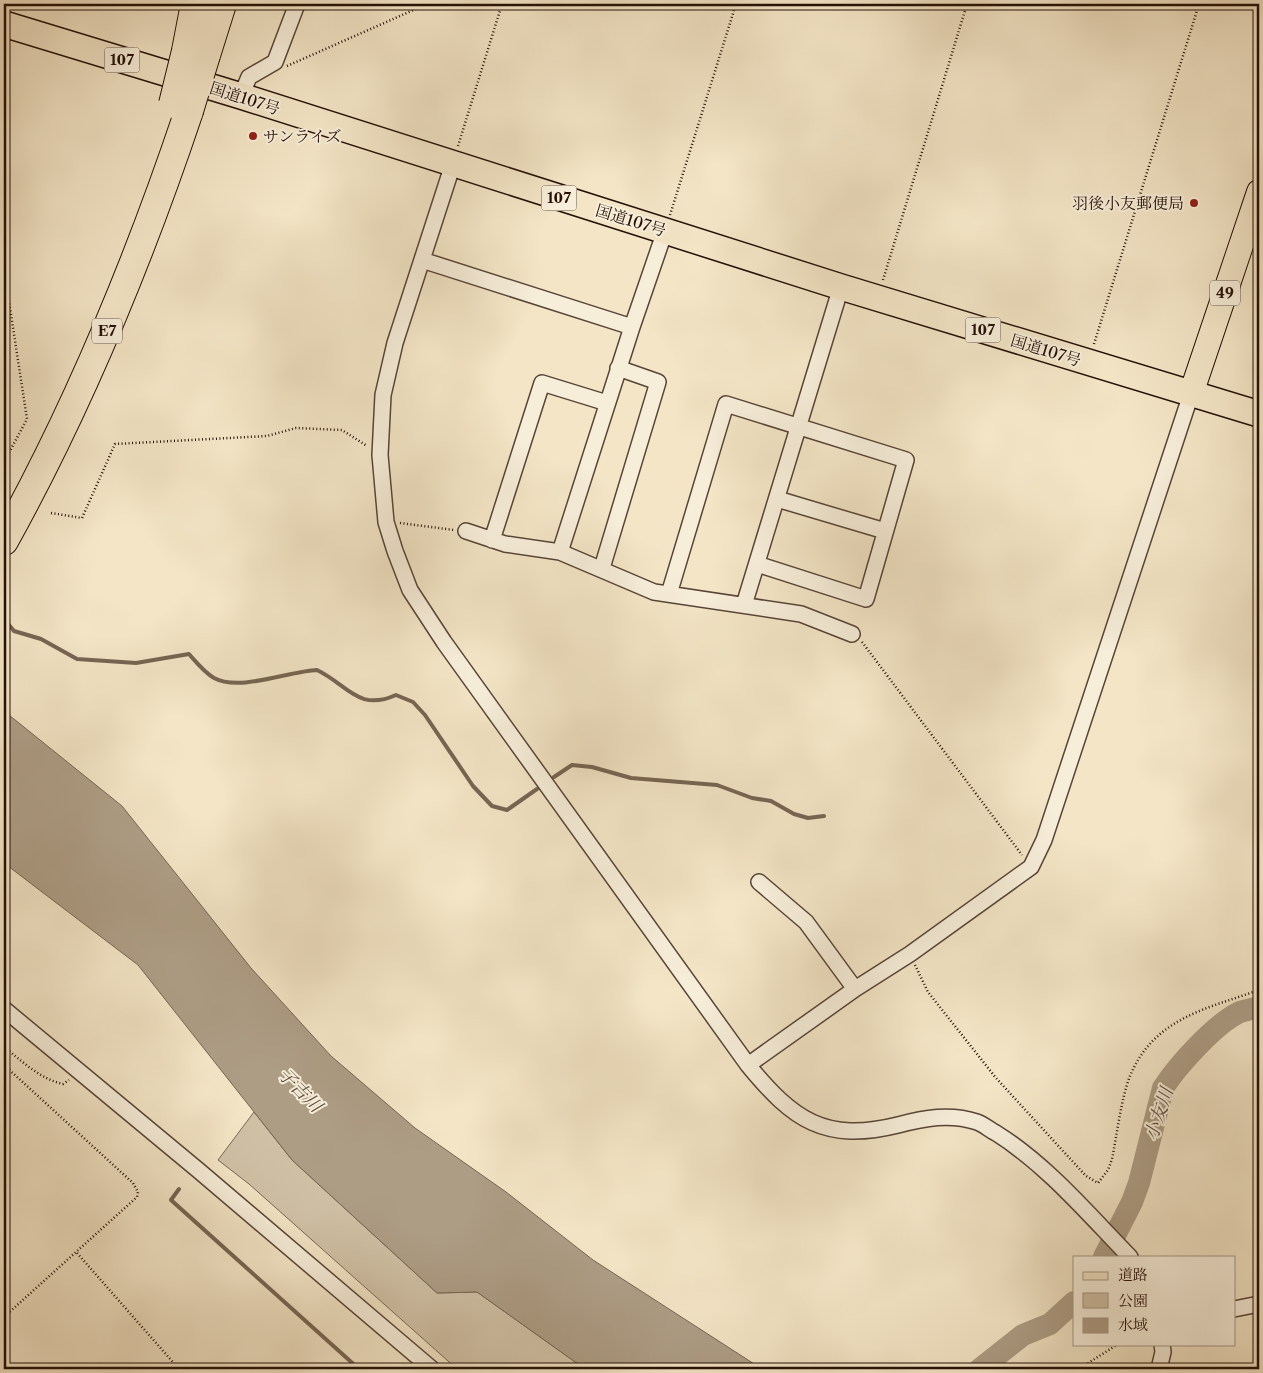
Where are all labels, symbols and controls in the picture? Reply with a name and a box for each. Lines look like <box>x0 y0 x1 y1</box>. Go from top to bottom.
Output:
road number: 107 <box>104 48 140 72</box>
street label: 国道107号 <box>207 77 283 119</box>
place label: サンライズ <box>263 126 342 146</box>
marker: サンライズ <box>247 130 259 142</box>
road number: 107 <box>542 186 576 210</box>
place label: 羽後小友郵便局 <box>1072 193 1184 213</box>
marker: 羽後小友郵便局 <box>1188 197 1200 209</box>
street label: 国道107号 <box>593 200 669 240</box>
road number: 49 <box>1210 280 1240 306</box>
road number: E7 <box>92 318 122 344</box>
road number: 107 <box>966 318 1000 342</box>
street label: 国道107号 <box>1008 330 1084 370</box>
water label: 子吉川 <box>273 1063 328 1118</box>
water label: 小友川 <box>1140 1083 1178 1143</box>
legend <box>1073 1256 1236 1346</box>
text: 道路 <box>1118 1265 1148 1284</box>
text: 公園 <box>1118 1291 1148 1310</box>
text: 水域 <box>1118 1315 1148 1334</box>

